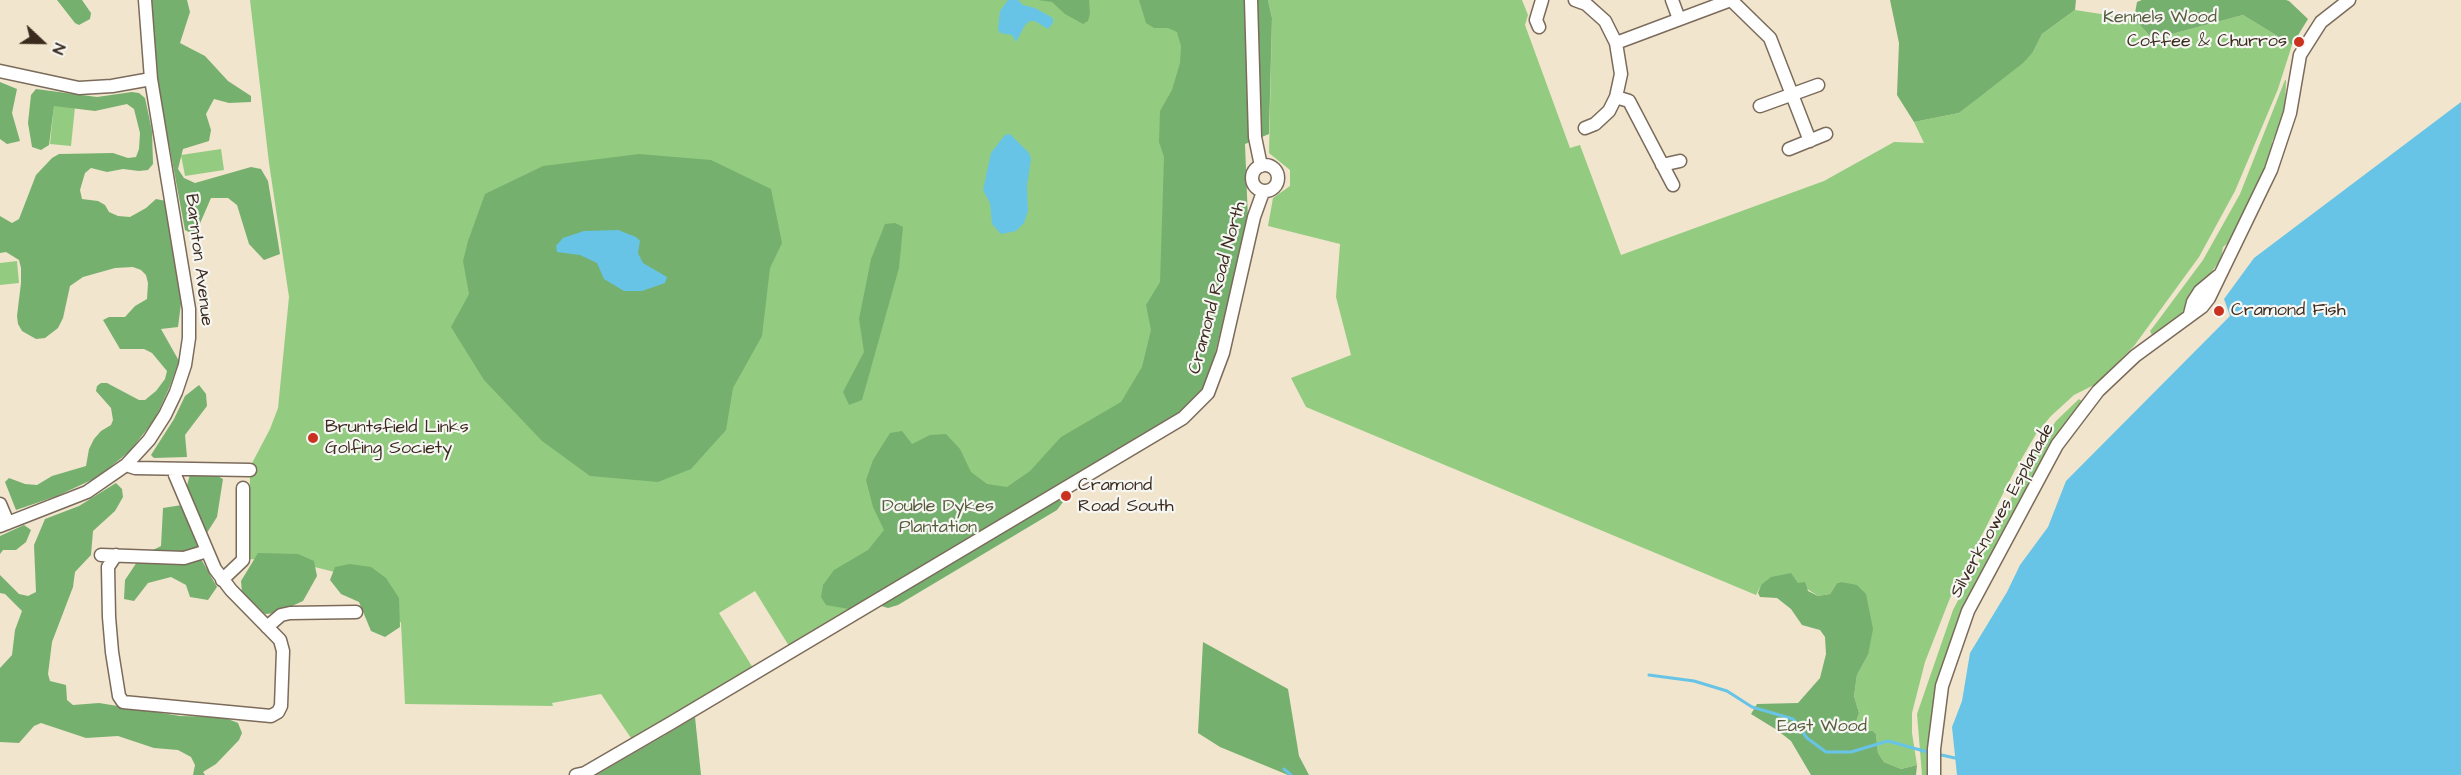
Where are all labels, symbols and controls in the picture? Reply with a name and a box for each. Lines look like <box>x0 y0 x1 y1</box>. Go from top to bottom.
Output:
park label: Kennels Wood <box>2103 7 2217 29</box>
north arrow <box>12 12 72 72</box>
place label: Coffee & Churros <box>2127 31 2287 53</box>
marker: Coffee & Churros <box>2292 35 2306 49</box>
text: N <box>47 40 71 58</box>
street label: Barnton Avenue <box>179 193 217 327</box>
street label: Cramond Road North <box>1185 199 1251 377</box>
place label: Cramond Fish <box>2231 300 2346 322</box>
marker: Cramond Fish <box>2212 304 2226 318</box>
place label: Bruntsfield Links Golfing Society <box>325 417 469 460</box>
street label: Silverknowes Esplanade <box>1946 420 2060 602</box>
marker: Bruntsfield Links Golfing Society <box>306 431 320 445</box>
place label: Cramond Road South <box>1078 475 1174 518</box>
marker: Cramond Road South <box>1059 489 1073 503</box>
park label: Double Dykes Plantation <box>882 496 994 538</box>
park label: East Wood <box>1777 716 1867 738</box>

